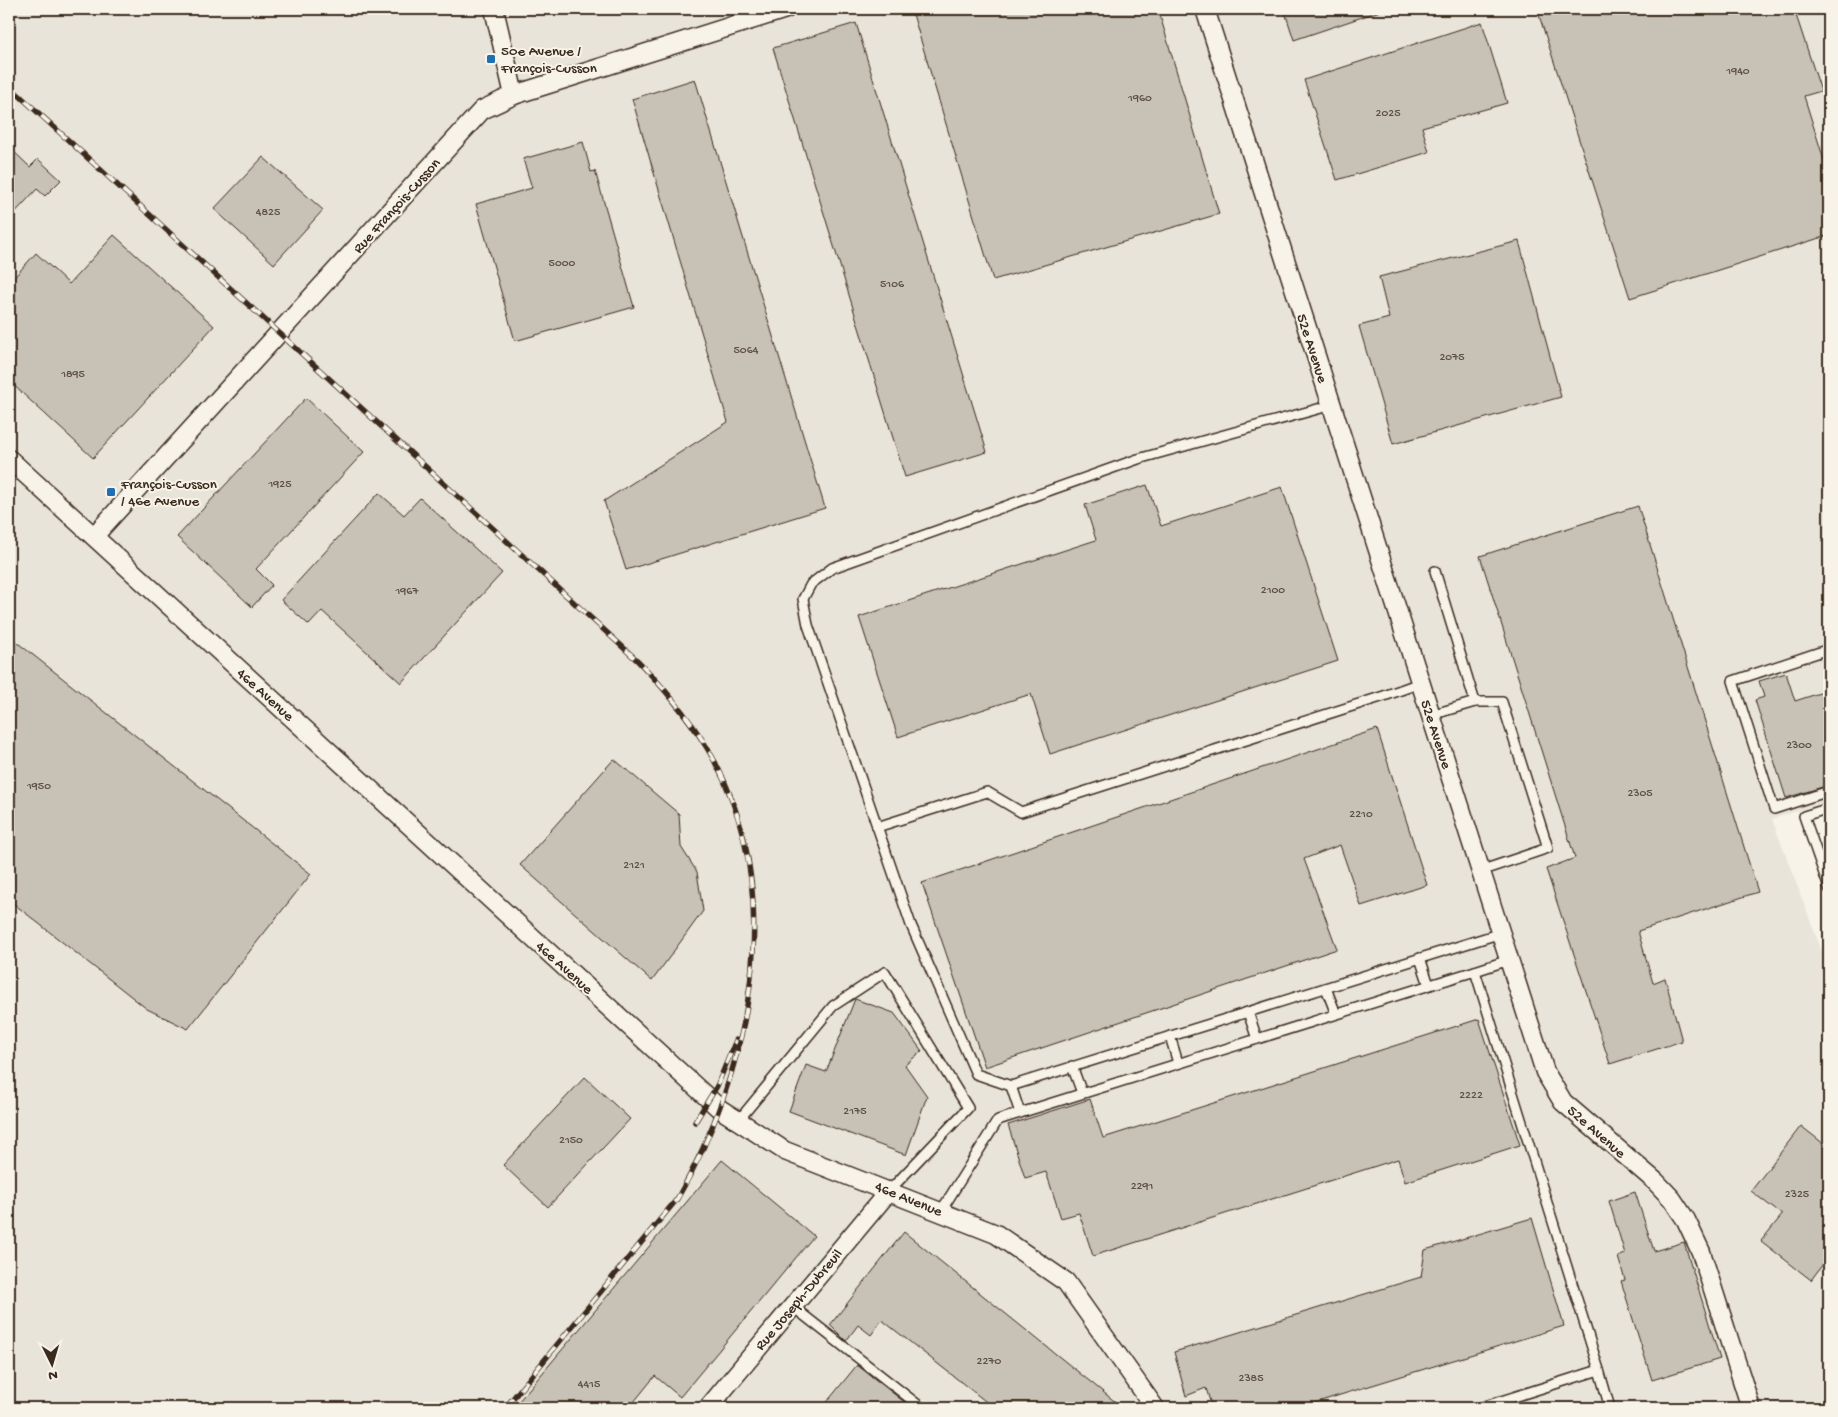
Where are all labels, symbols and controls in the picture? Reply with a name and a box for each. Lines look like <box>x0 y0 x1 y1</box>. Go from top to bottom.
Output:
place label: 50e Avenue / François-Cusson <box>500 43 597 78</box>
marker: 50e Avenue / François-Cusson <box>485 53 497 65</box>
house number: 1940 <box>1725 65 1750 79</box>
house number: 1960 <box>1127 92 1152 106</box>
house number: 2025 <box>1376 107 1400 121</box>
street label: Rue François-Cusson <box>350 155 445 258</box>
house number: 4825 <box>256 206 280 220</box>
house number: 5000 <box>549 257 576 271</box>
house number: 5106 <box>880 278 905 292</box>
street label: 52e Avenue <box>1291 312 1331 386</box>
house number: 5064 <box>734 344 759 358</box>
house number: 2075 <box>1439 351 1465 365</box>
house number: 1895 <box>60 368 85 382</box>
place label: François-Cusson / 46e Avenue <box>120 476 217 511</box>
house number: 1925 <box>267 478 292 492</box>
marker: François-Cusson / 46e Avenue <box>105 486 117 498</box>
house number: 2100 <box>1261 584 1285 598</box>
house number: 1967 <box>394 585 419 599</box>
street label: 46e Avenue <box>232 665 297 726</box>
street label: 52e Avenue <box>1415 698 1455 772</box>
house number: 2300 <box>1786 739 1812 753</box>
house number: 1950 <box>26 780 51 794</box>
house number: 2305 <box>1627 787 1653 801</box>
house number: 2210 <box>1349 808 1373 822</box>
house number: 2121 <box>623 859 645 873</box>
street label: 46e Avenue <box>531 938 596 999</box>
house number: 2222 <box>1459 1089 1483 1103</box>
street label: 52e Avenue <box>1563 1102 1629 1163</box>
house number: 2175 <box>843 1105 867 1119</box>
house number: 2150 <box>559 1134 583 1148</box>
street label: 46e Avenue <box>872 1178 945 1222</box>
house number: 2291 <box>1131 1180 1153 1194</box>
house number: 2325 <box>1785 1188 1809 1202</box>
street label: Rue Joseph-Dubreuil <box>752 1246 847 1355</box>
north arrow <box>28 1340 78 1390</box>
house number: 2270 <box>977 1355 1002 1369</box>
text: N <box>48 1366 58 1383</box>
house number: 2385 <box>1239 1372 1264 1386</box>
house number: 4415 <box>578 1378 600 1392</box>

